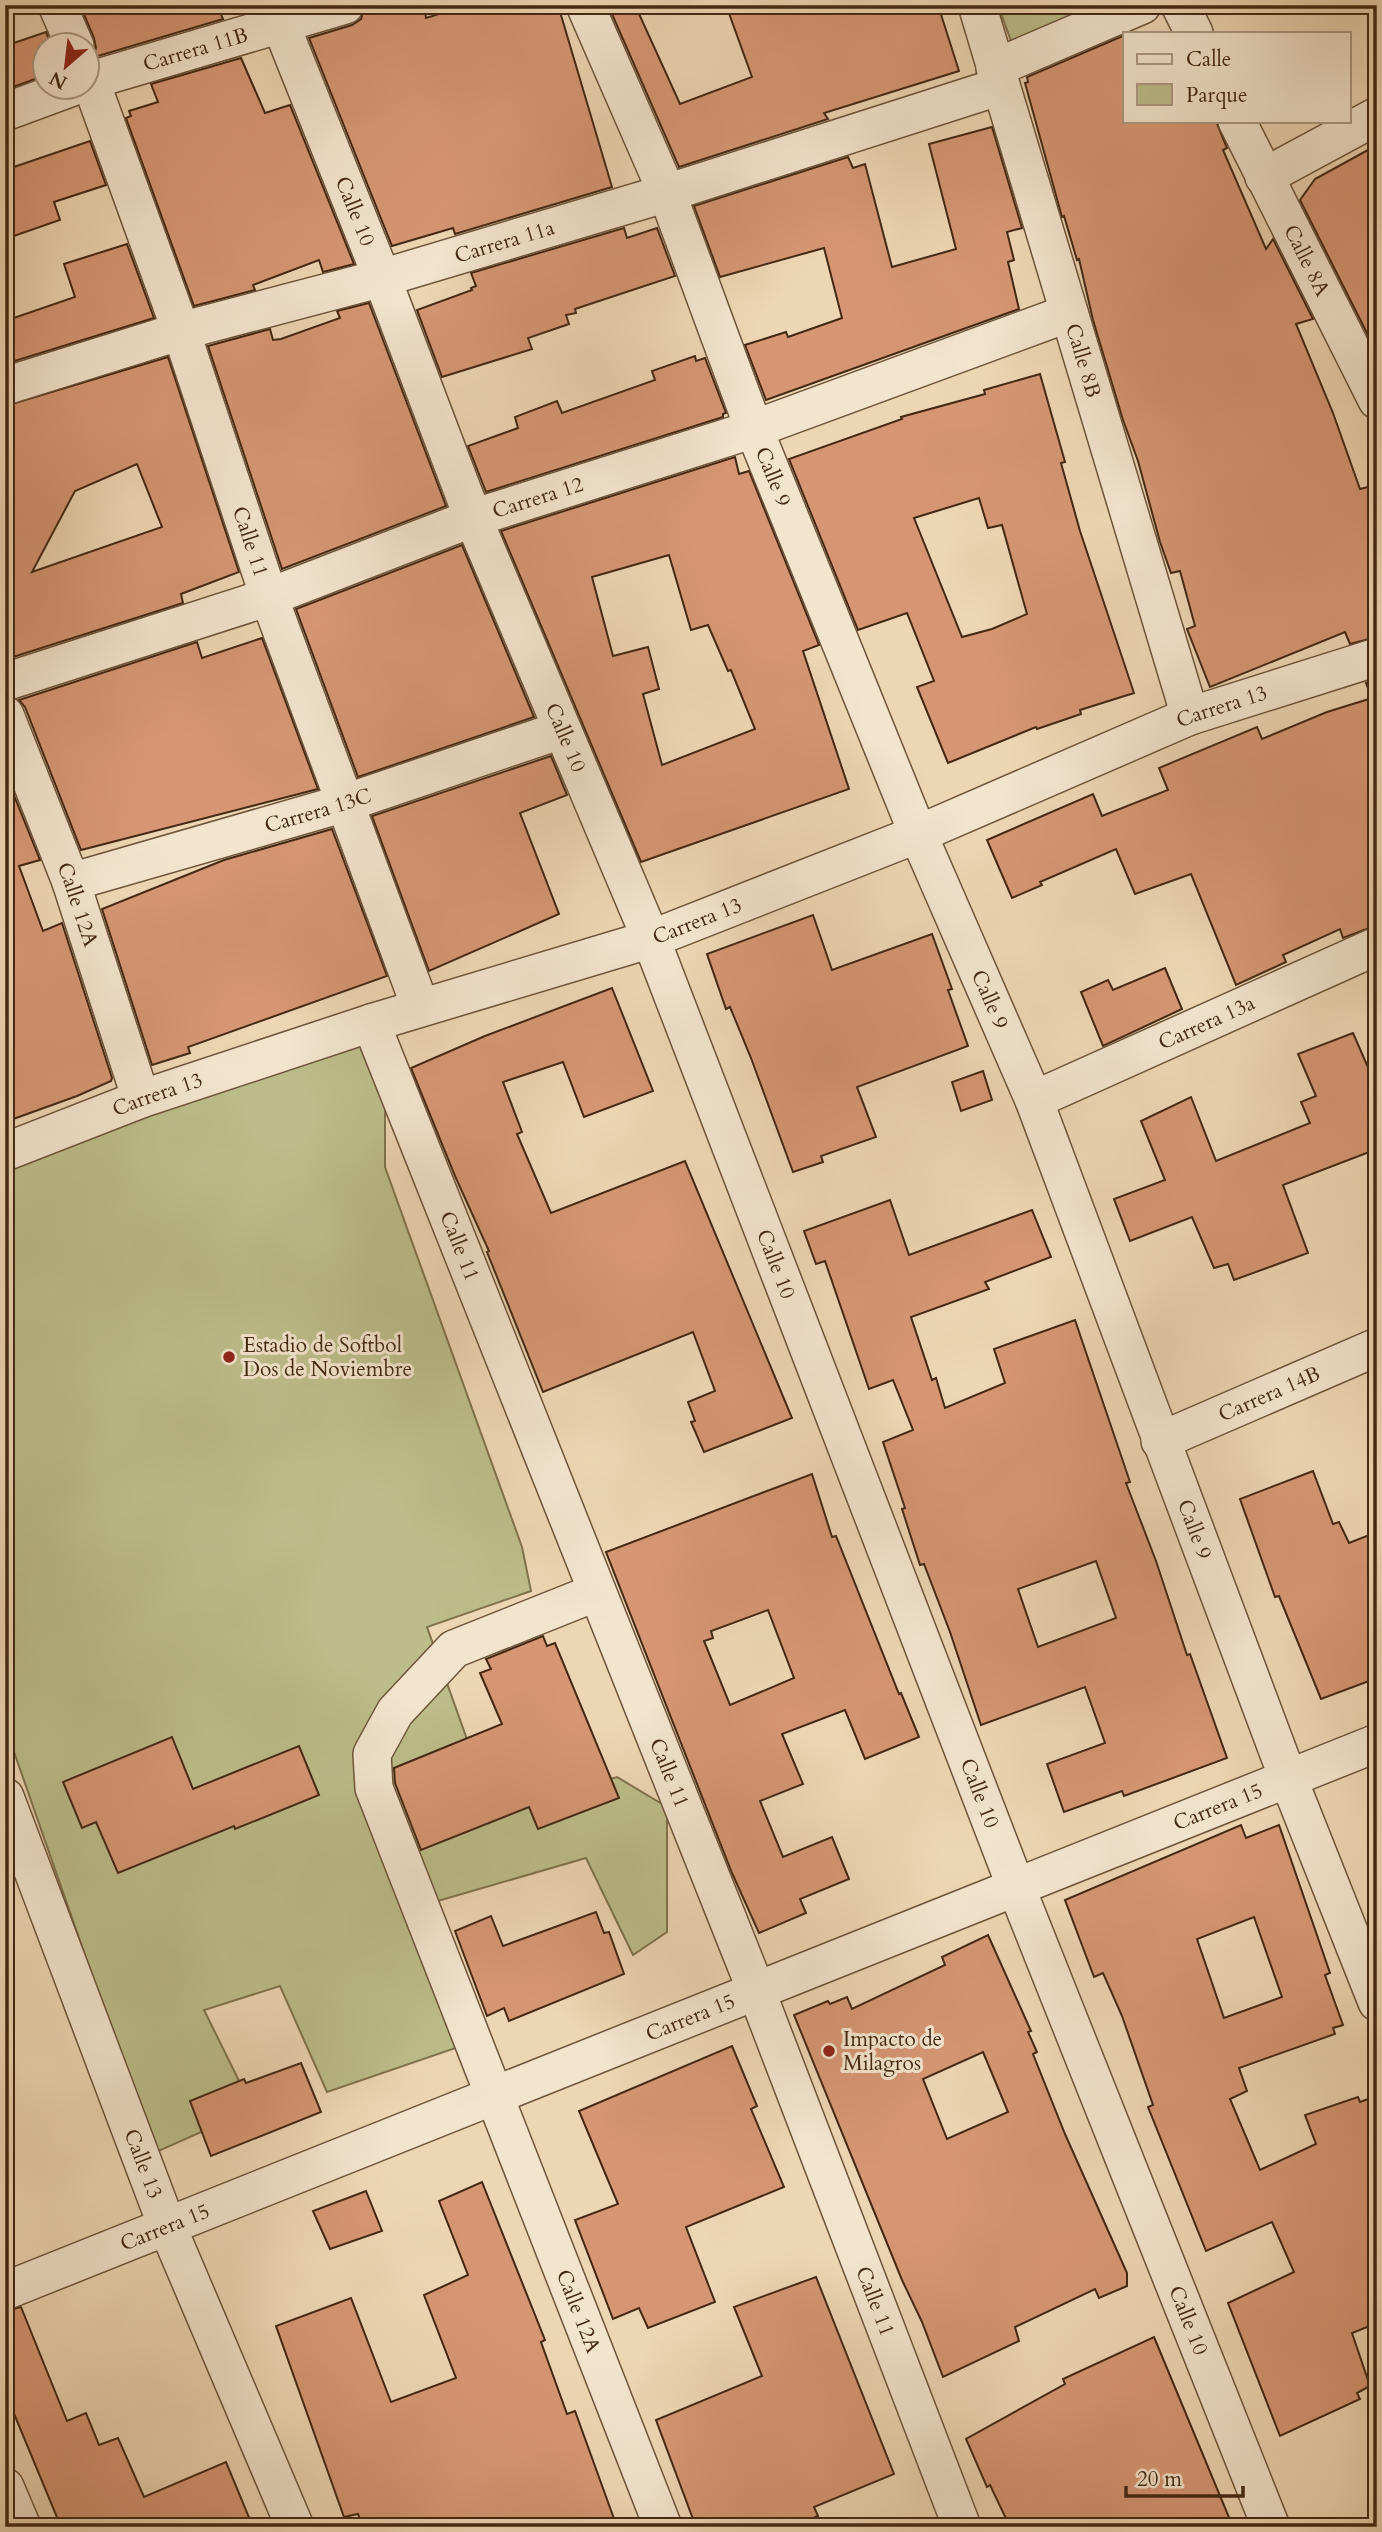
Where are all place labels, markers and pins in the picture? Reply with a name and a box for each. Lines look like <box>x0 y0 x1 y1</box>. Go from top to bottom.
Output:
place label: Estadio de Softbol Dos de Noviembre <box>243 1331 412 1384</box>
marker: Estadio de Softbol Dos de Noviembre <box>221 1349 237 1365</box>
place label: Impacto de Milagros <box>843 2025 942 2078</box>
marker: Impacto de Milagros <box>821 2043 837 2059</box>

